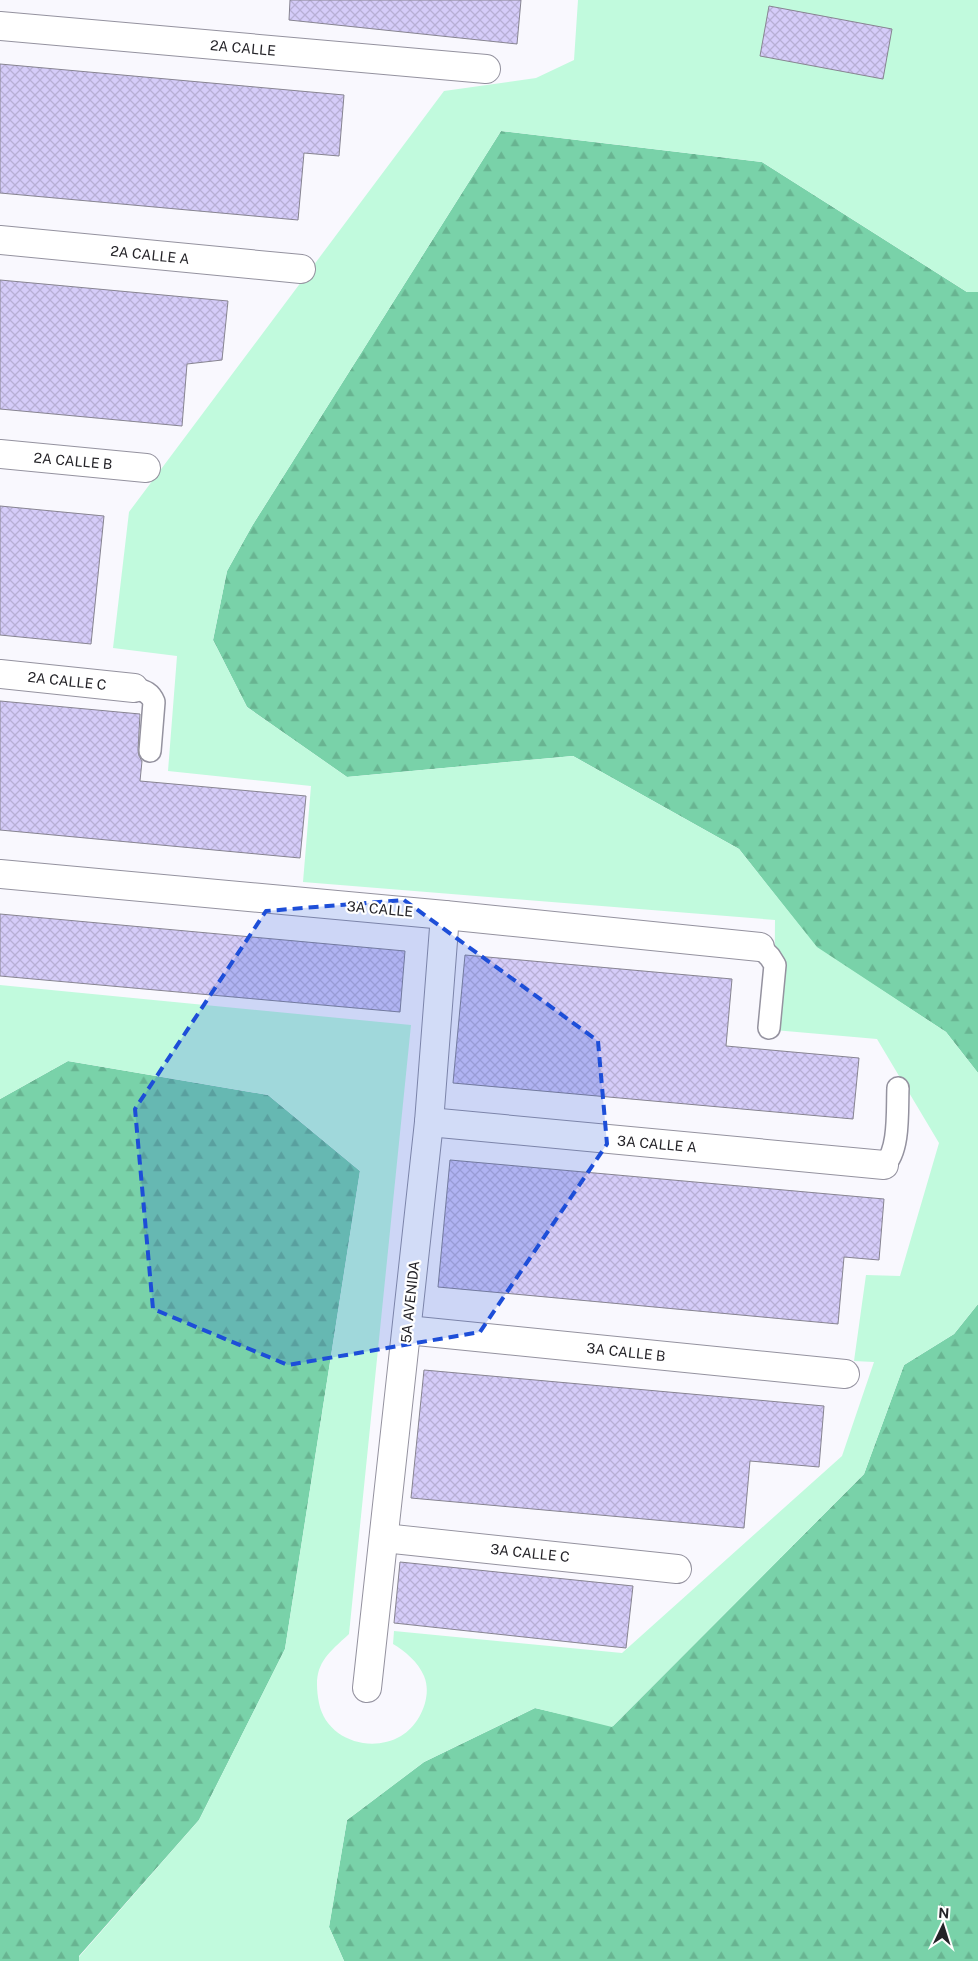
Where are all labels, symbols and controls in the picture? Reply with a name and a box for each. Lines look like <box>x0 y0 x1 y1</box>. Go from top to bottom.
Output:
street label: 2A CALLE <box>209 37 277 59</box>
street label: 2A CALLE A <box>110 243 190 267</box>
street label: 2A CALLE B <box>33 450 113 472</box>
street label: 2A CALLE C <box>27 669 107 693</box>
street label: 3A CALLE <box>346 898 414 920</box>
street label: 3A CALLE A <box>617 1133 697 1155</box>
street label: 5A AVENIDA <box>398 1260 422 1344</box>
street label: 3A CALLE B <box>586 1340 666 1364</box>
street label: 3A CALLE C <box>490 1541 570 1565</box>
north arrow <box>918 1901 968 1951</box>
text: N <box>938 1905 950 1921</box>

